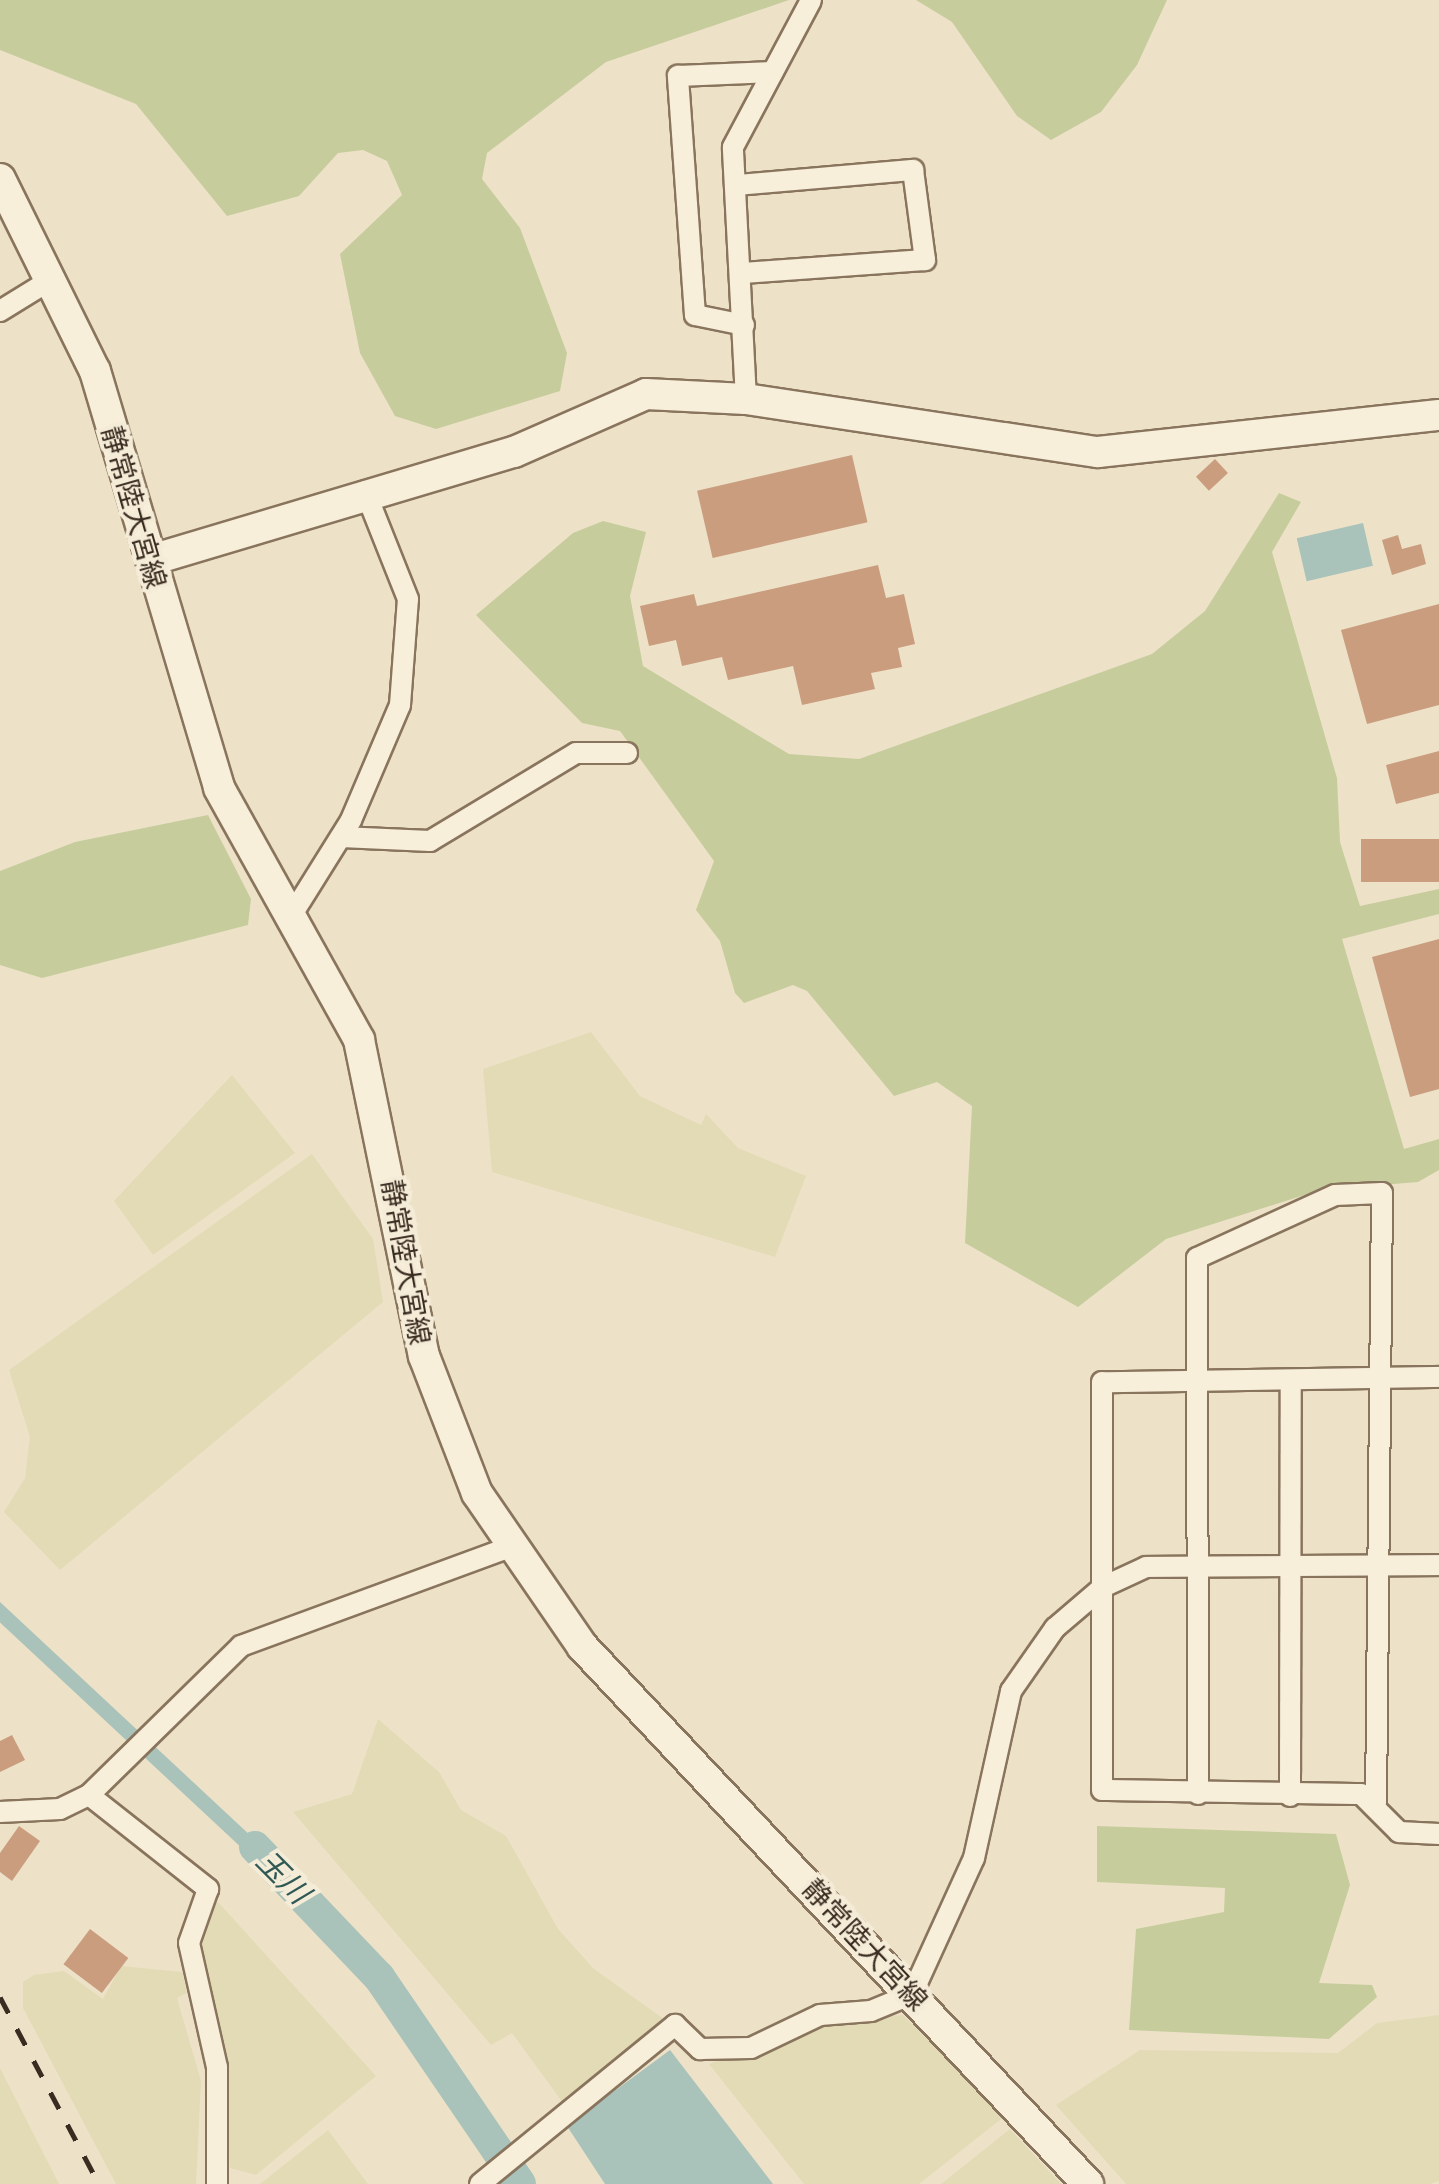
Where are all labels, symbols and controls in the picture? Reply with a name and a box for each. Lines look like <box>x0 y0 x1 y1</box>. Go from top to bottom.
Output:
street label: 静常陸大宮線 <box>96 422 174 592</box>
street label: 静常陸大宮線 <box>376 1176 438 1348</box>
water label: 玉川 <box>250 1842 318 1910</box>
street label: 静常陸大宮線 <box>796 1871 936 2017</box>

